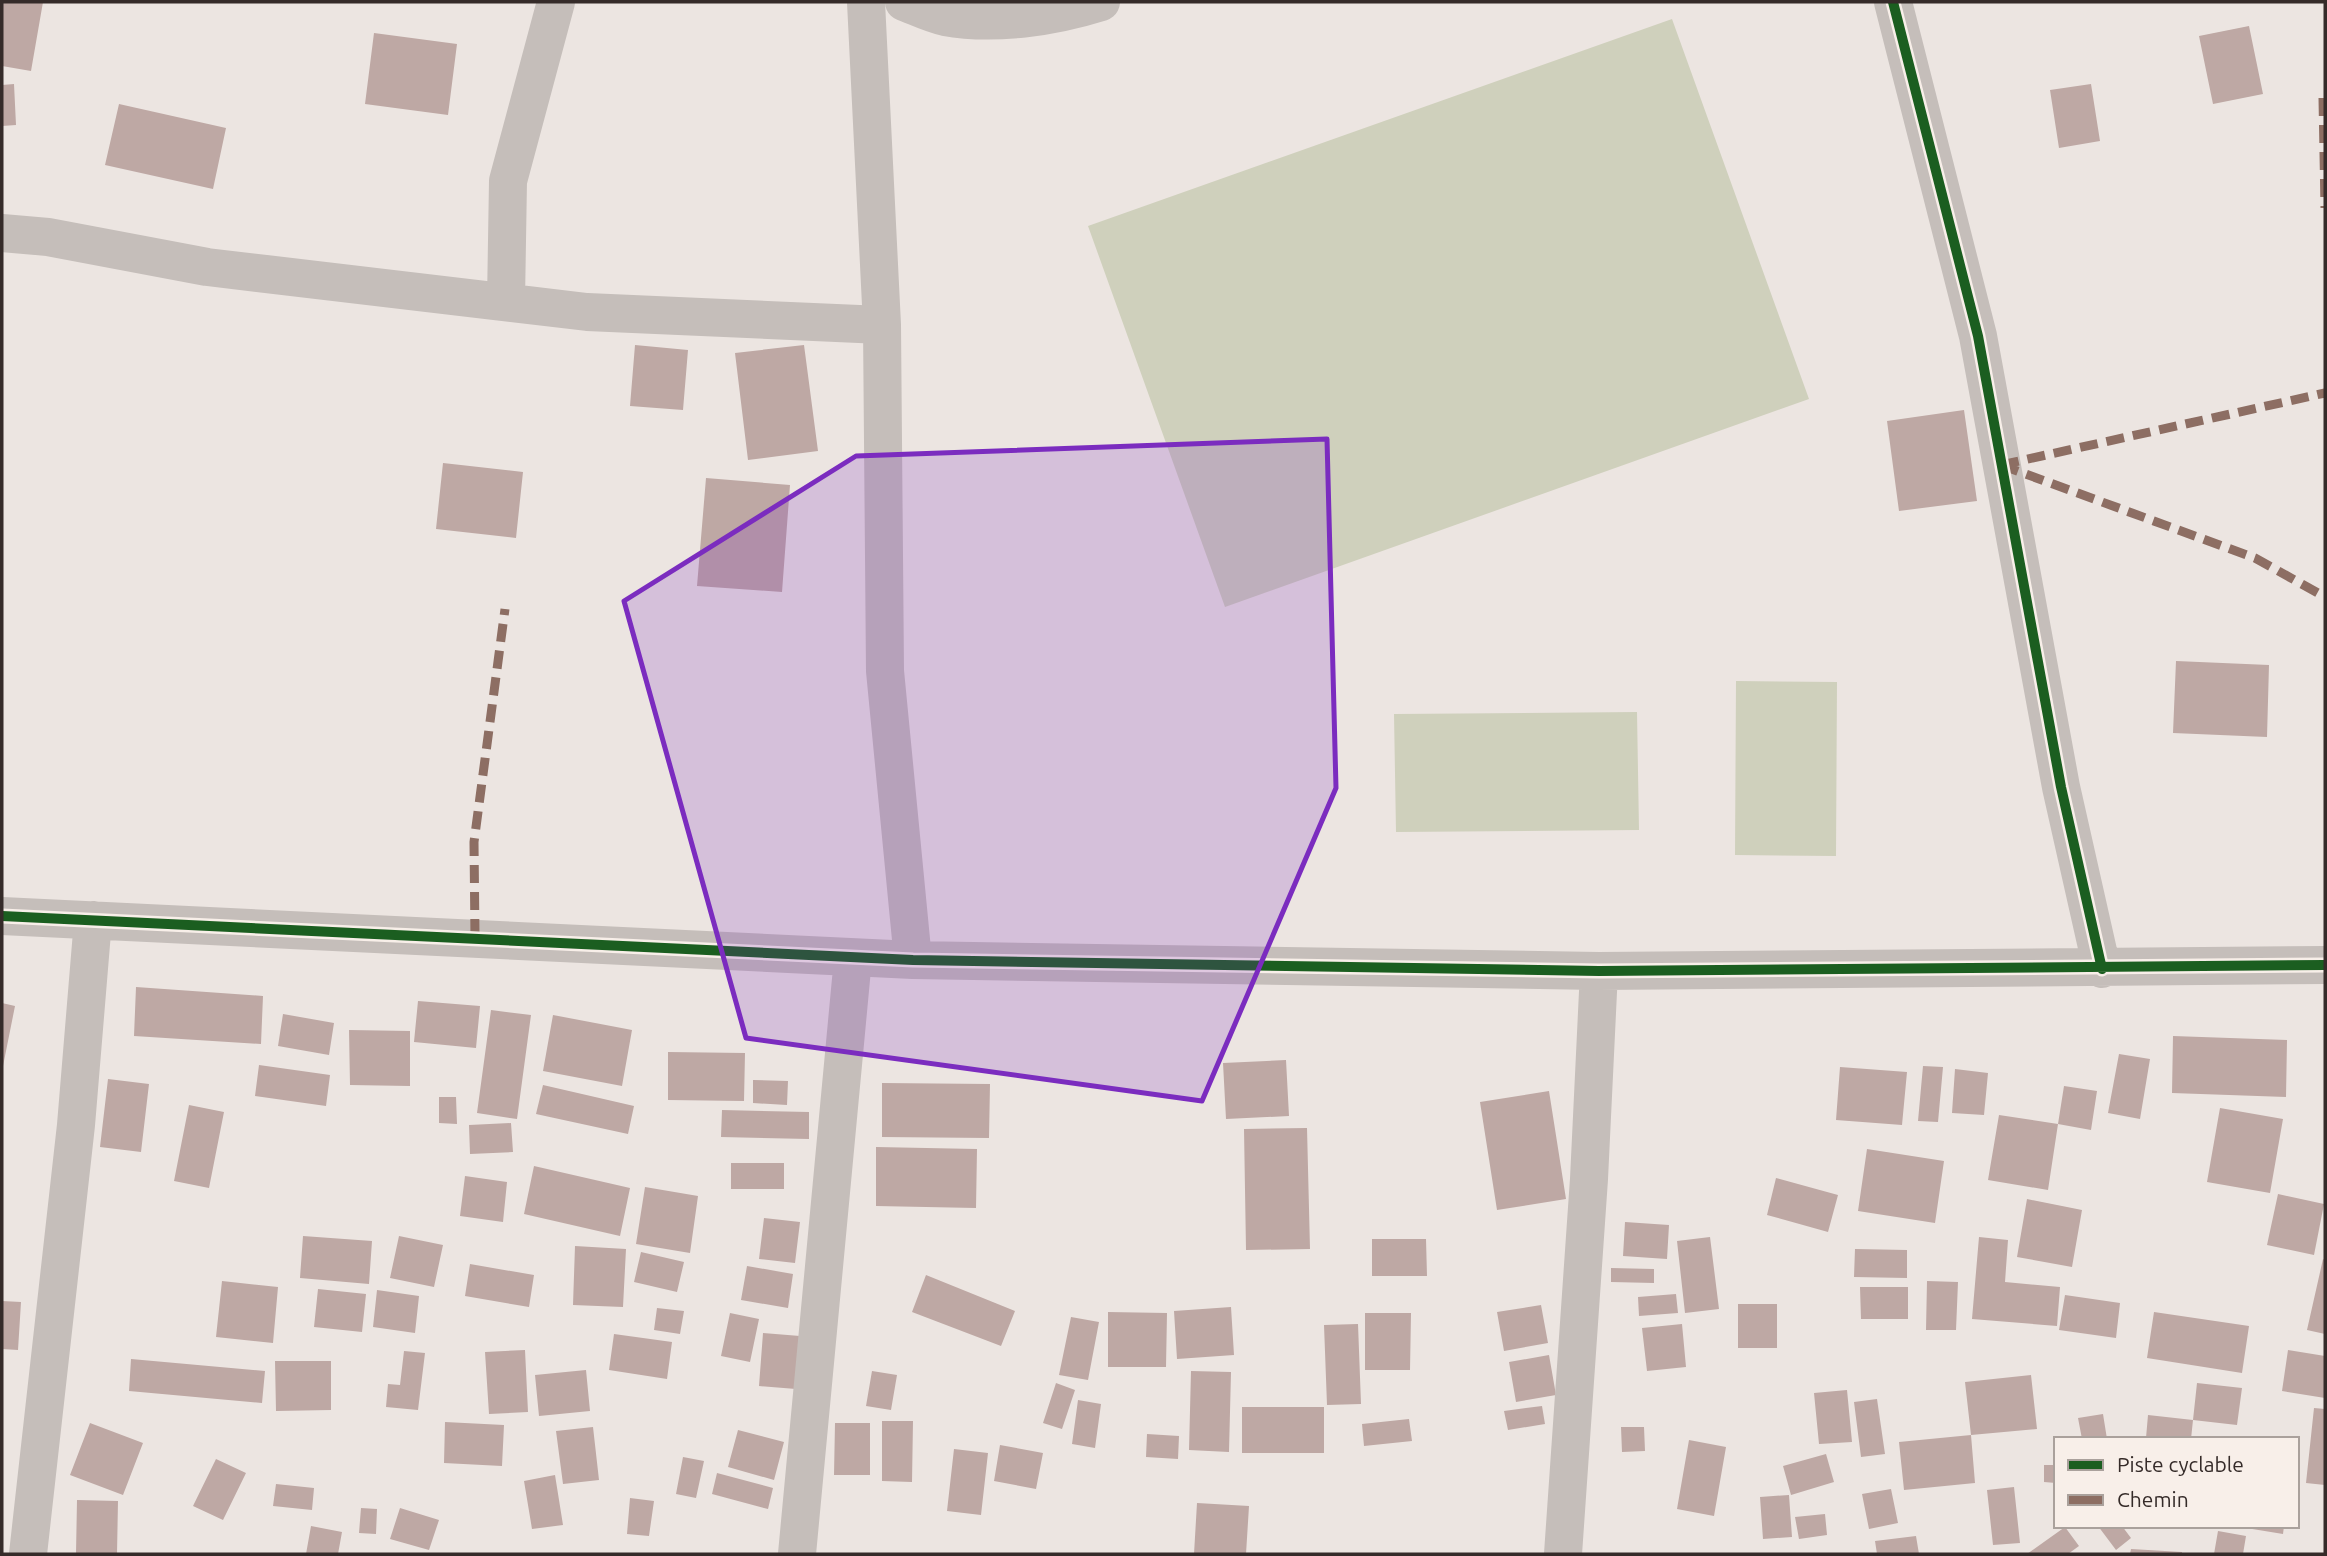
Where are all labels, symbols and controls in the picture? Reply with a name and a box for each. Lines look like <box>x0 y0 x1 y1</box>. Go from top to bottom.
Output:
legend <box>2054 1437 2299 1528</box>
text: Piste cyclable <box>2117 1452 2244 1476</box>
text: Chemin <box>2117 1487 2189 1511</box>

